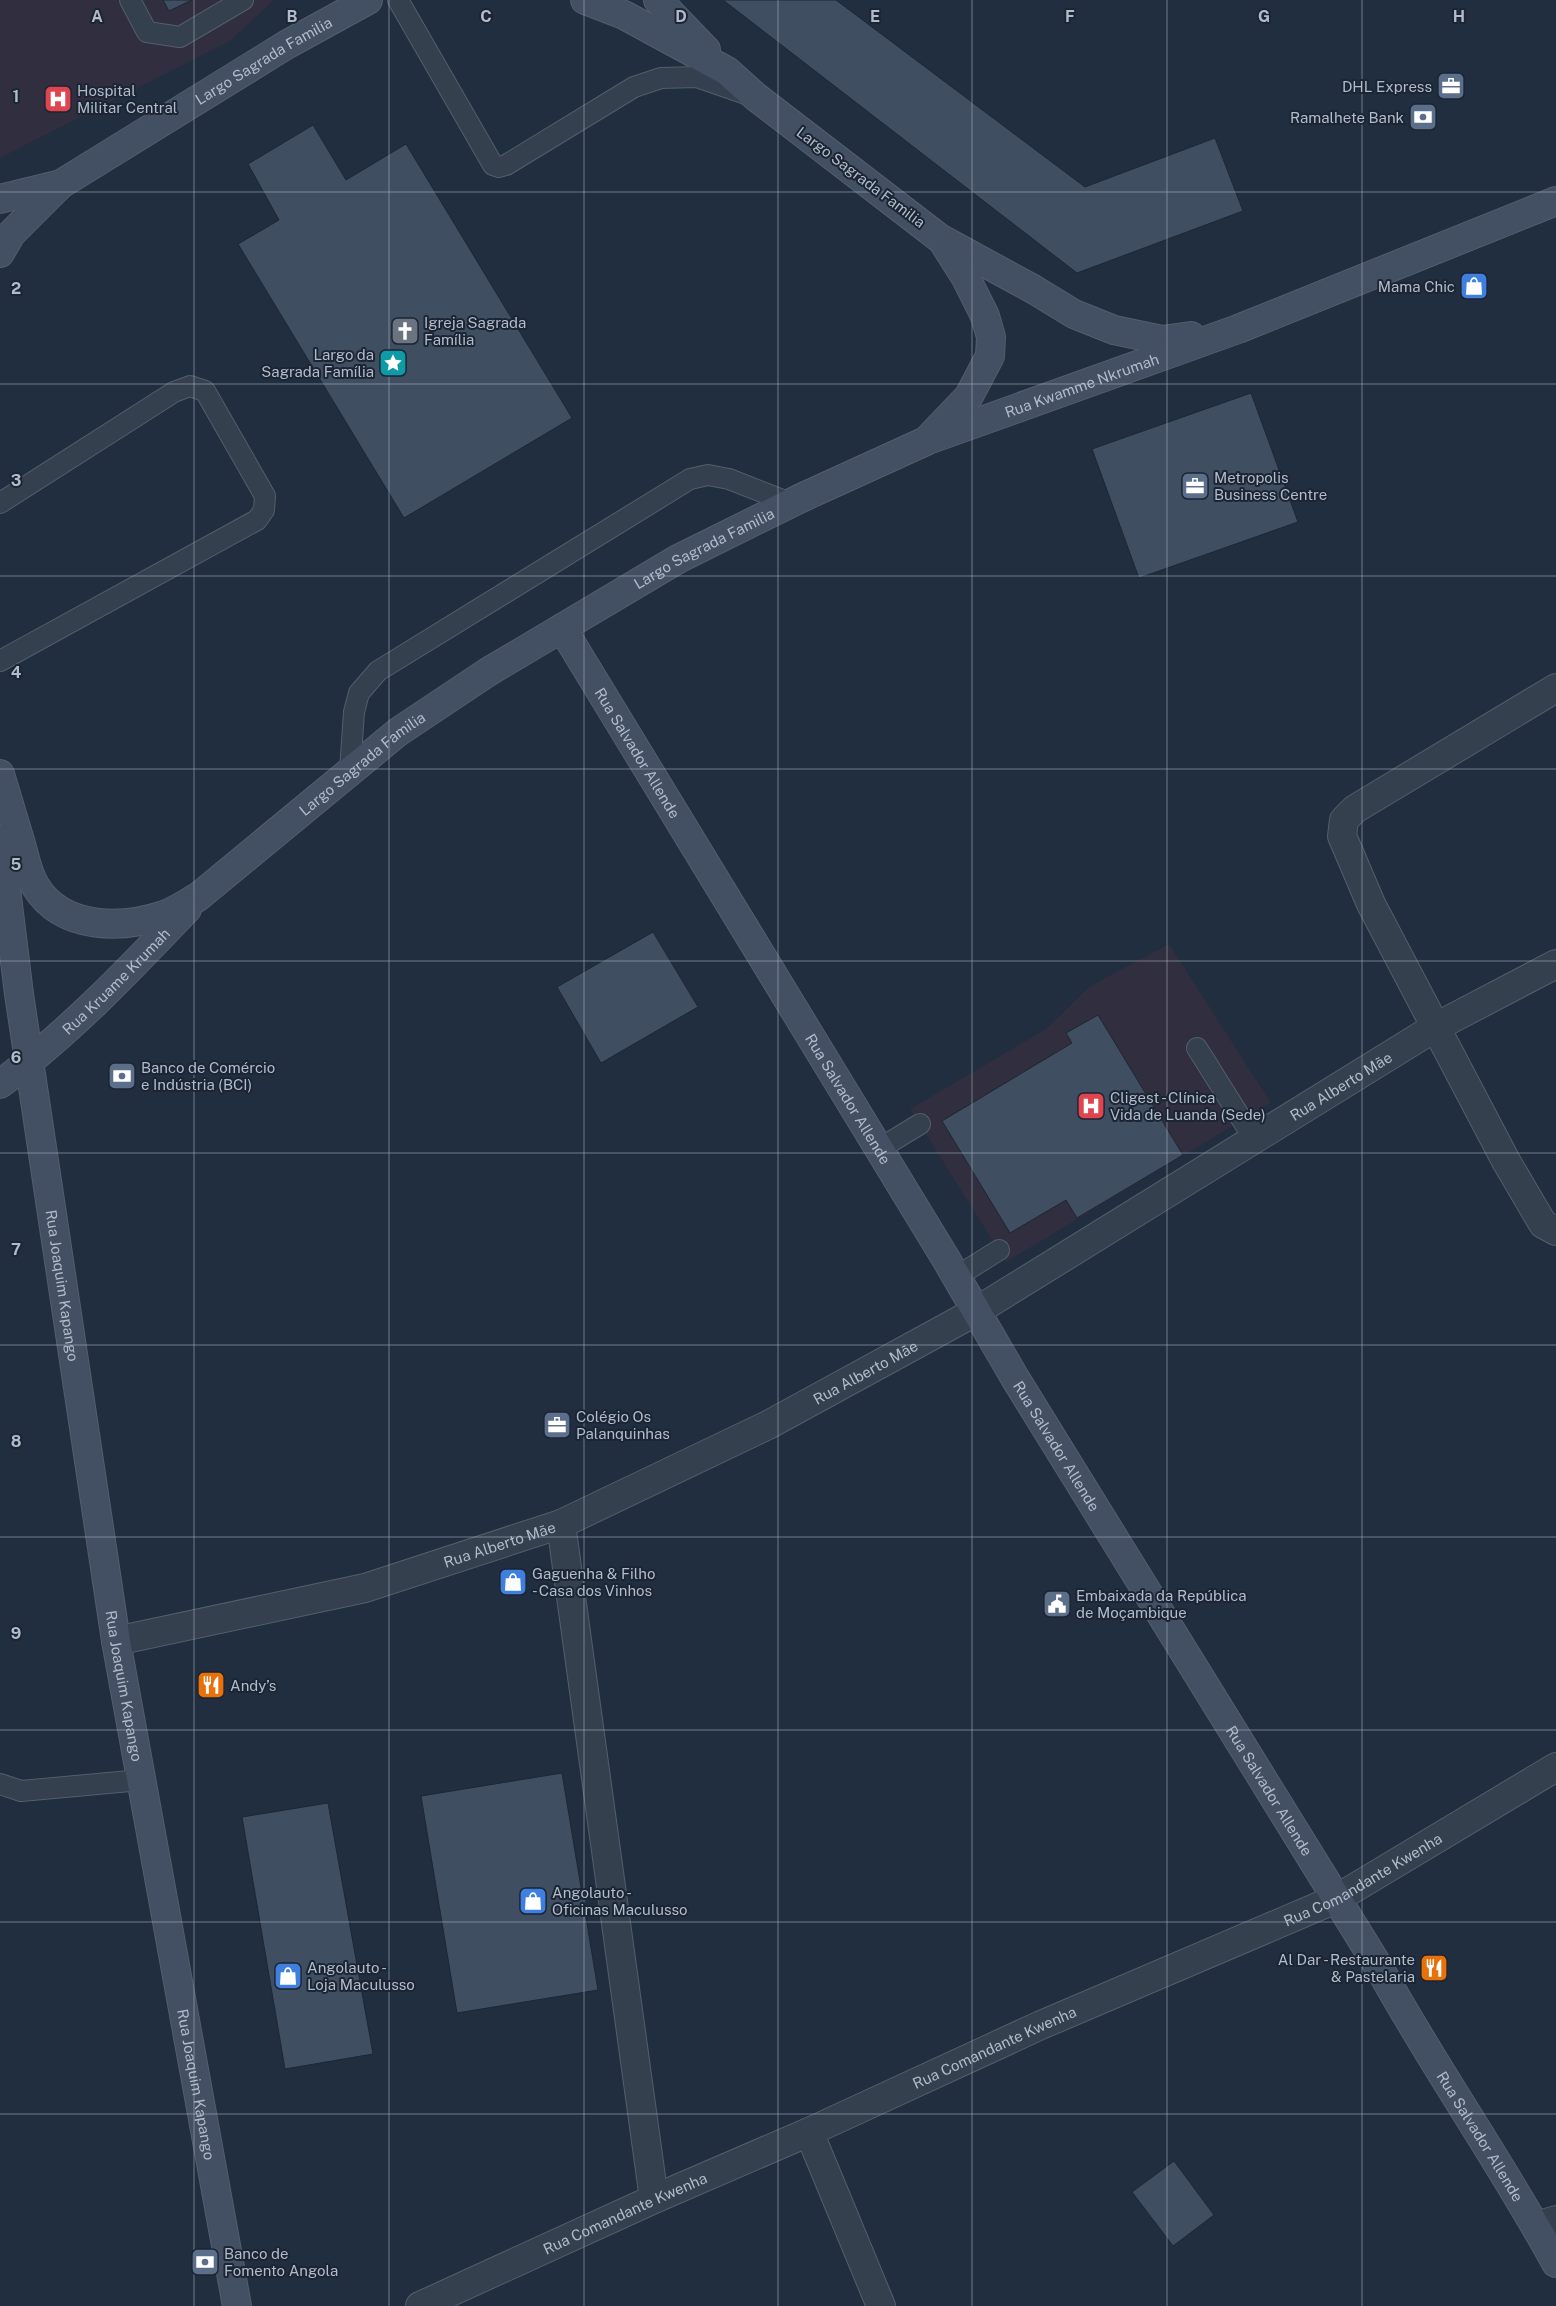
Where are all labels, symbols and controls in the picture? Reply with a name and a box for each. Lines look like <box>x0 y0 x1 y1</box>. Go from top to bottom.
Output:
text: A <box>91 7 103 26</box>
text: B <box>287 7 298 26</box>
text: C <box>480 7 492 26</box>
text: D <box>675 7 687 26</box>
text: E <box>870 7 880 26</box>
text: F <box>1065 7 1075 26</box>
text: G <box>1258 7 1270 26</box>
text: H <box>1453 7 1465 26</box>
street label: Largo Sagrada Familia <box>192 13 335 108</box>
office icon: DHL Express <box>1436 71 1466 101</box>
place label: DHL Express <box>1342 78 1432 95</box>
place label: Hospital Militar Central <box>77 82 177 116</box>
hospital icon: Hospital Militar Central <box>43 84 73 114</box>
text: 1 <box>13 87 19 106</box>
bank icon: Ramalhete Bank <box>1408 102 1438 132</box>
place label: Ramalhete Bank <box>1290 109 1404 126</box>
street label: Largo Sagrada Familia <box>794 123 928 231</box>
shop icon: Mama Chic <box>1459 271 1489 301</box>
place label: Mama Chic <box>1378 278 1455 295</box>
text: 2 <box>11 279 21 298</box>
place label: Igreja Sagrada Família <box>424 314 526 348</box>
church icon: Igreja Sagrada Família <box>390 316 420 346</box>
place label: Largo da Sagrada Família <box>261 346 374 380</box>
place icon: Largo da Sagrada Família <box>378 348 408 378</box>
street label: Rua Kwamme Nkrumah <box>1002 350 1161 420</box>
place label: Metropolis Business Centre <box>1214 469 1327 503</box>
text: 3 <box>11 471 21 490</box>
office icon: Metropolis Business Centre <box>1180 471 1210 501</box>
street label: Largo Sagrada Familia <box>631 504 777 592</box>
text: 4 <box>11 663 22 682</box>
street label: Rua Salvador Allende <box>592 684 684 821</box>
street label: Largo Sagrada Familia <box>296 708 428 819</box>
text: 5 <box>11 855 22 874</box>
street label: Rua Kruame Krumah <box>59 925 173 1038</box>
street label: Rua Salvador Allende <box>802 1030 895 1167</box>
text: 6 <box>11 1048 21 1067</box>
street label: Rua Alberto Mãe <box>1287 1048 1395 1124</box>
place label: Banco de Comércio e Indústria (BCI) <box>141 1059 275 1093</box>
bank icon: Banco de Comércio e Indústria (BCI) <box>107 1061 137 1091</box>
place label: Cligest - Clínica Vida de Luanda (Sede) <box>1110 1089 1266 1123</box>
hospital icon: Cligest - Clínica Vida de Luanda (Sede) <box>1076 1091 1106 1121</box>
street label: Rua Joaquim Kapango <box>43 1209 82 1363</box>
text: 7 <box>11 1240 21 1259</box>
street label: Rua Alberto Mãe <box>810 1337 921 1407</box>
street label: Rua Salvador Allende <box>1010 1378 1103 1514</box>
place label: Colégio Os Palanquinhas <box>576 1408 670 1442</box>
office icon: Colégio Os Palanquinhas <box>542 1410 572 1440</box>
text: 8 <box>11 1432 22 1451</box>
street label: Rua Alberto Mãe <box>441 1518 558 1570</box>
place label: Gaguenha & Filho - Casa dos Vinhos <box>532 1565 655 1599</box>
shop icon: Gaguenha & Filho - Casa dos Vinhos <box>498 1567 528 1597</box>
place label: Embaixada da República de Moçambique <box>1076 1587 1247 1621</box>
public building icon: Embaixada da República de Moçambique <box>1042 1589 1072 1619</box>
street label: Rua Joaquim Kapango <box>103 1609 146 1763</box>
text: 9 <box>11 1624 21 1643</box>
restaurant icon: Andy’s <box>196 1670 226 1700</box>
place label: Andy’s <box>230 1677 276 1694</box>
street label: Rua Salvador Allende <box>1223 1722 1316 1859</box>
street label: Rua Comandante Kwenha <box>1281 1829 1445 1929</box>
place label: Angolauto - Oficinas Maculusso <box>552 1884 688 1918</box>
shop icon: Angolauto - Oficinas Maculusso <box>518 1886 548 1916</box>
place label: Al Dar - Restaurante & Pastelaria <box>1278 1951 1415 1985</box>
restaurant icon: Al Dar - Restaurante & Pastelaria <box>1419 1953 1449 1983</box>
place label: Angolauto - Loja Maculusso <box>307 1959 415 1993</box>
shop icon: Angolauto - Loja Maculusso <box>273 1961 303 1991</box>
street label: Rua Comandante Kwenha <box>910 2003 1079 2092</box>
street label: Rua Joaquim Kapango <box>175 2007 219 2161</box>
street label: Rua Salvador Allende <box>1434 2068 1527 2204</box>
street label: Rua Comandante Kwenha <box>540 2169 709 2257</box>
place label: Banco de Fomento Angola <box>224 2245 338 2279</box>
bank icon: Banco de Fomento Angola <box>190 2247 220 2277</box>

